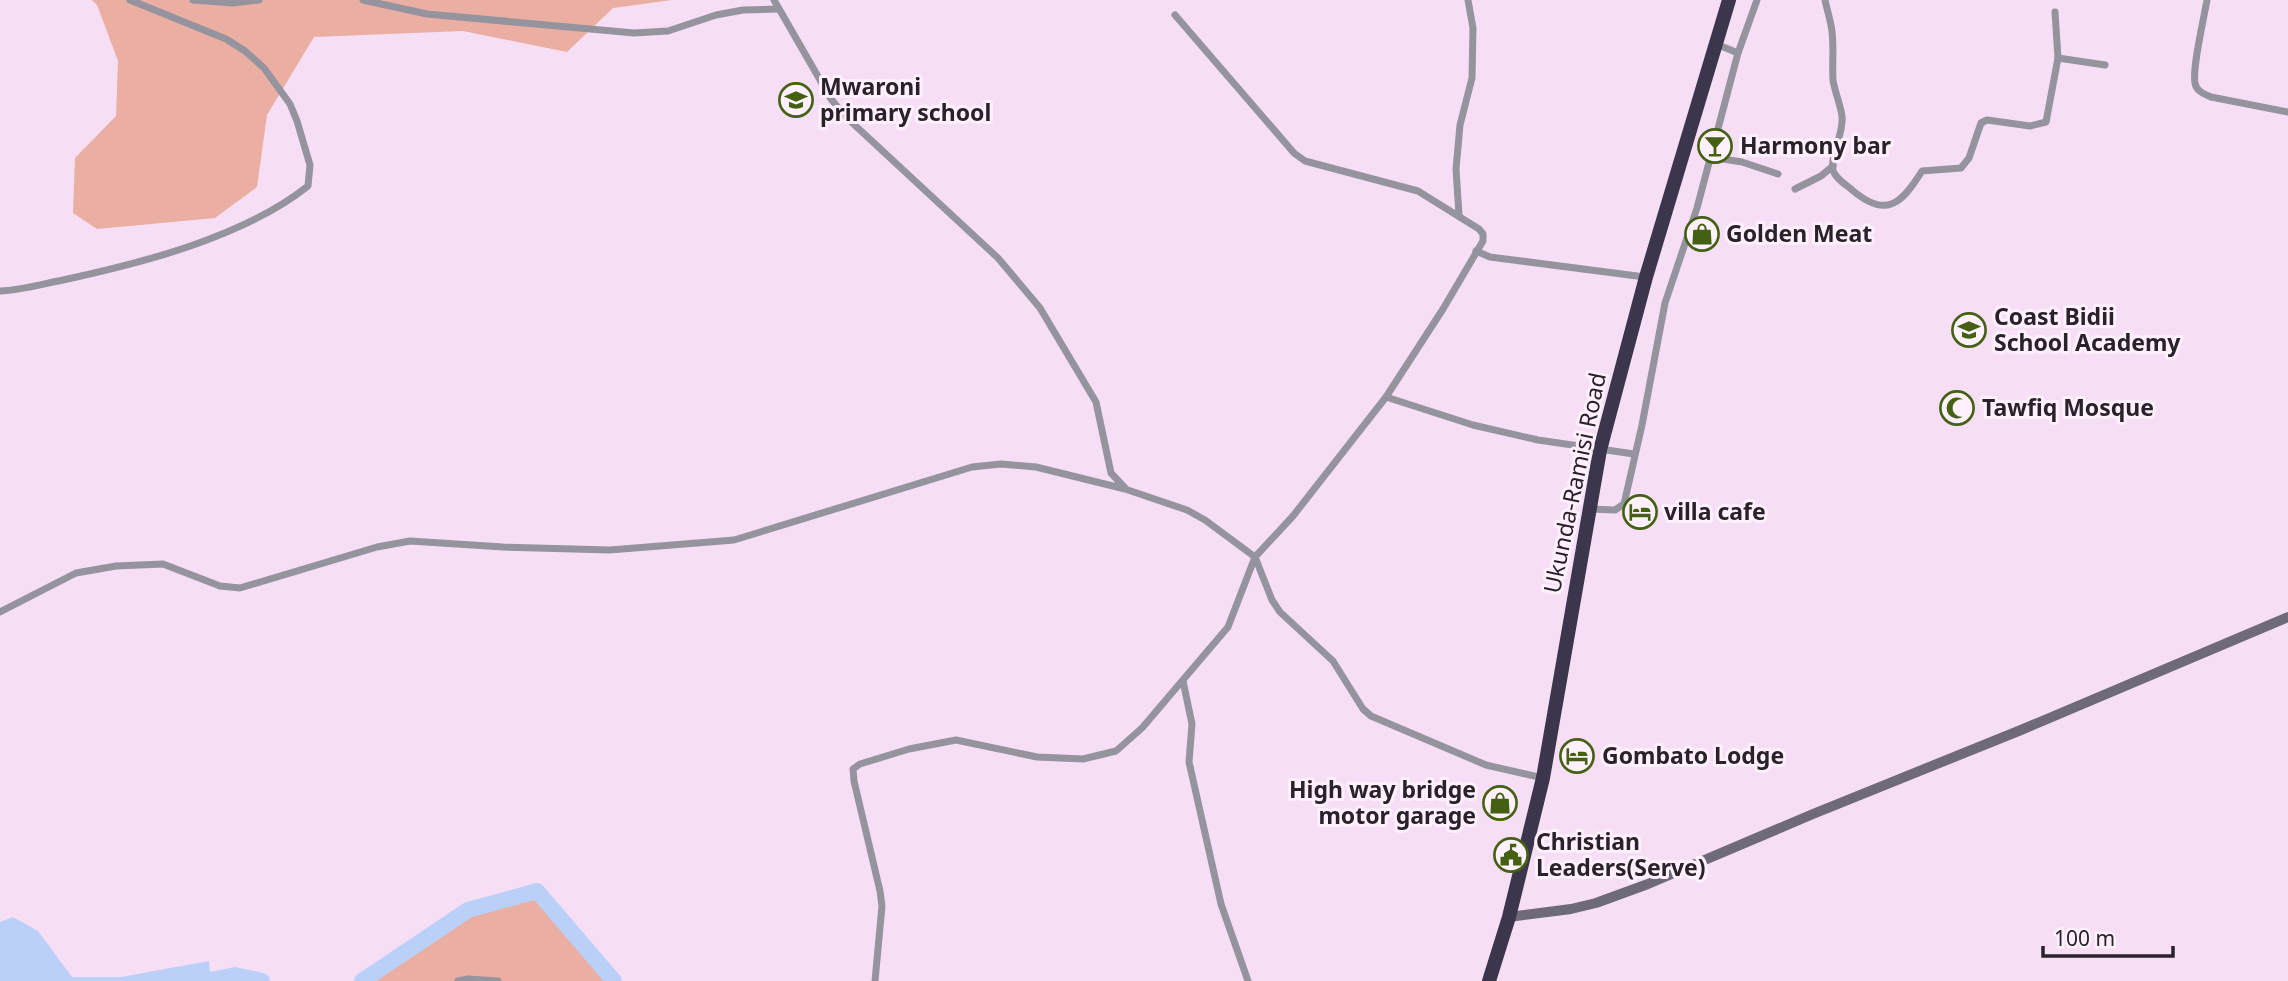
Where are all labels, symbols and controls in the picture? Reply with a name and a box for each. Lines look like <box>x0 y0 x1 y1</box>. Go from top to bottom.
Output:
place label: Mwaroni primary school <box>820 70 991 128</box>
school or university icon: Mwaroni primary school <box>777 81 815 119</box>
bar icon: Harmony bar <box>1696 127 1734 165</box>
place label: Harmony bar <box>1740 129 1891 161</box>
shop icon: Golden Meat <box>1683 215 1721 253</box>
place label: Golden Meat <box>1726 217 1872 249</box>
place label: Coast Bidii School Academy <box>1994 300 2181 358</box>
school or university icon: Coast Bidii School Academy <box>1950 311 1988 349</box>
street label: Ukunda-Ramisi Road <box>1535 370 1613 596</box>
mosque icon: Tawfiq Mosque <box>1938 389 1976 427</box>
place label: Tawfiq Mosque <box>1982 391 2154 423</box>
hotel icon: villa cafe <box>1621 493 1659 531</box>
place label: villa cafe <box>1664 495 1766 527</box>
hotel icon: Gombato Lodge <box>1558 737 1596 775</box>
place label: Gombato Lodge <box>1602 739 1784 771</box>
place label: High way bridge motor garage <box>1289 773 1476 831</box>
shop icon: High way bridge motor garage <box>1481 784 1519 822</box>
place label: Christian Leaders(Serve) <box>1536 825 1706 883</box>
public building icon: Christian Leaders(Serve) <box>1492 836 1530 874</box>
scale bar <box>2043 914 2172 958</box>
text: 100 m <box>2054 924 2115 952</box>

